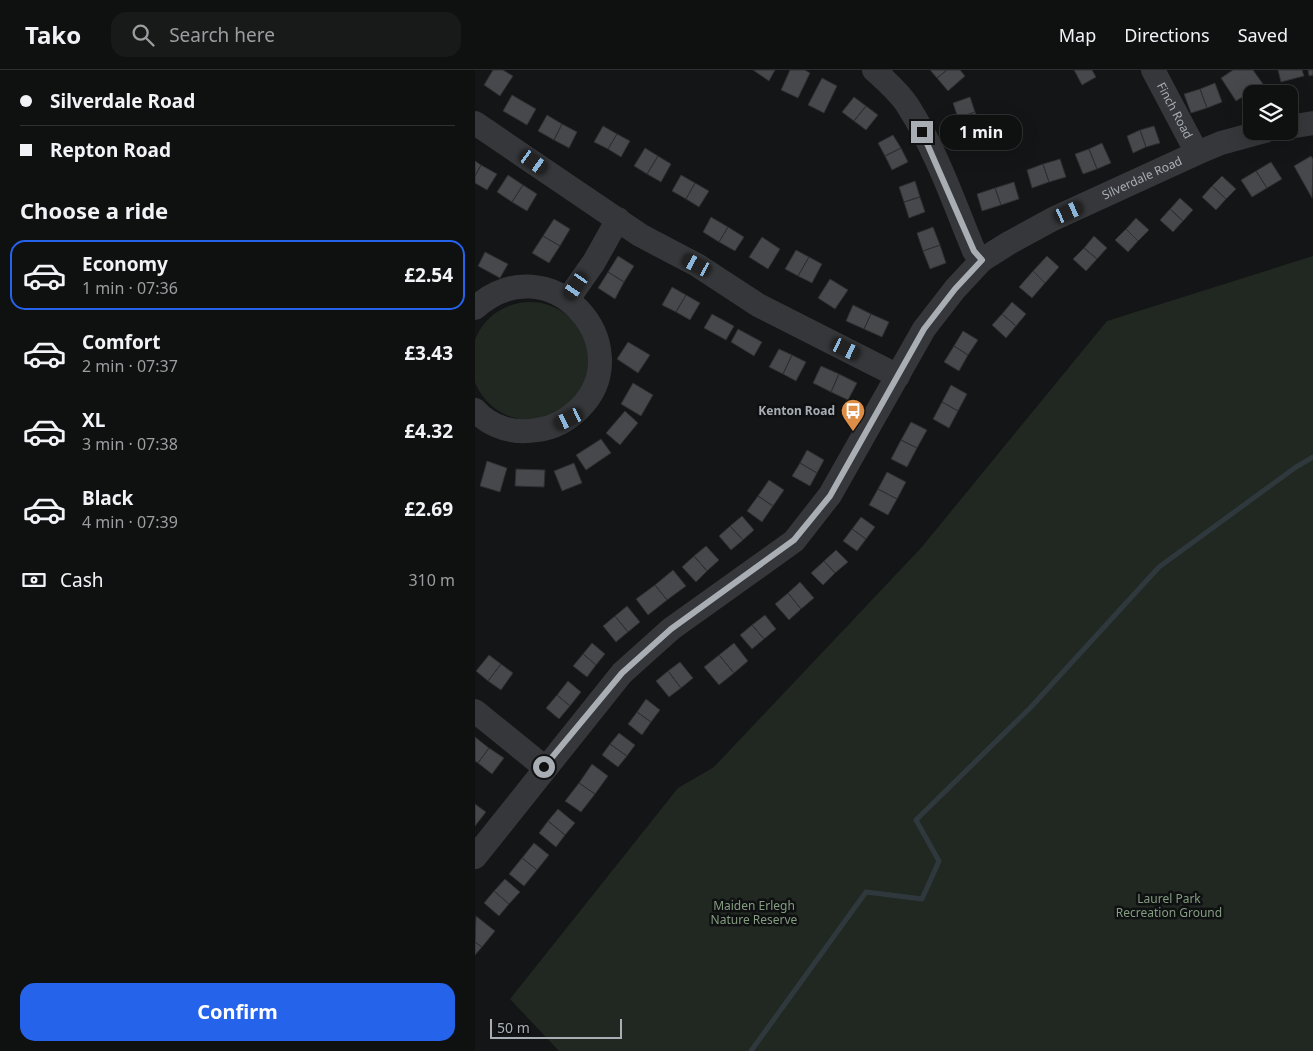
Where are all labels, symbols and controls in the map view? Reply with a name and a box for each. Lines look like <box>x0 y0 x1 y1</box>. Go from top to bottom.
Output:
search box <box>111 12 461 57</box>
text: Tako <box>25 18 81 51</box>
icon: search <box>129 21 157 49</box>
text: Search here <box>169 22 275 48</box>
text: Map <box>1059 23 1096 47</box>
text: Directions <box>1124 23 1210 47</box>
text: Saved <box>1238 23 1288 47</box>
street label: Finch Road <box>1153 79 1197 142</box>
map controls <box>1243 85 1298 140</box>
button: layers <box>1243 85 1298 140</box>
text: Silverdale Road <box>50 88 195 114</box>
callout: 1 min <box>939 114 1022 150</box>
route end <box>911 121 933 143</box>
text: 1 min <box>959 121 1003 143</box>
text: Repton Road <box>50 137 171 163</box>
car <box>517 147 550 177</box>
street label: Silverdale Road <box>1099 152 1185 203</box>
text: Choose a ride <box>20 195 168 225</box>
car <box>1052 199 1085 225</box>
text: Economy <box>82 251 168 277</box>
car <box>680 251 713 279</box>
icon: car <box>22 253 67 298</box>
text: £2.54 <box>404 262 453 288</box>
car <box>561 269 590 303</box>
text: 1 min · 07:36 <box>82 277 178 299</box>
text: Comfort <box>82 329 161 355</box>
icon: car <box>22 331 67 376</box>
car <box>829 336 862 362</box>
text: £3.43 <box>404 340 453 366</box>
text: 2 min · 07:37 <box>82 355 178 377</box>
bus stop icon: Kenton Road <box>840 398 866 432</box>
place label: Kenton Road <box>758 402 835 419</box>
car <box>552 406 585 432</box>
text: XL <box>82 407 105 433</box>
icon: car <box>22 409 67 454</box>
text: £4.32 <box>404 418 453 444</box>
text: 3 min · 07:38 <box>82 433 178 455</box>
text: Black <box>82 485 133 511</box>
icon: car <box>22 487 67 532</box>
text: £2.69 <box>404 496 453 522</box>
text: 4 min · 07:39 <box>82 511 178 533</box>
icon: cash <box>20 566 48 594</box>
text: Cash <box>60 567 104 593</box>
text: 310 m <box>408 569 455 591</box>
route start <box>533 756 555 778</box>
park label: Laurel Park Recreation Ground <box>1116 890 1222 921</box>
park label: Maiden Erlegh Nature Reserve <box>711 897 798 928</box>
button: Confirm <box>20 983 455 1041</box>
scale bar <box>490 1016 623 1039</box>
text: 50 m <box>497 1018 530 1037</box>

